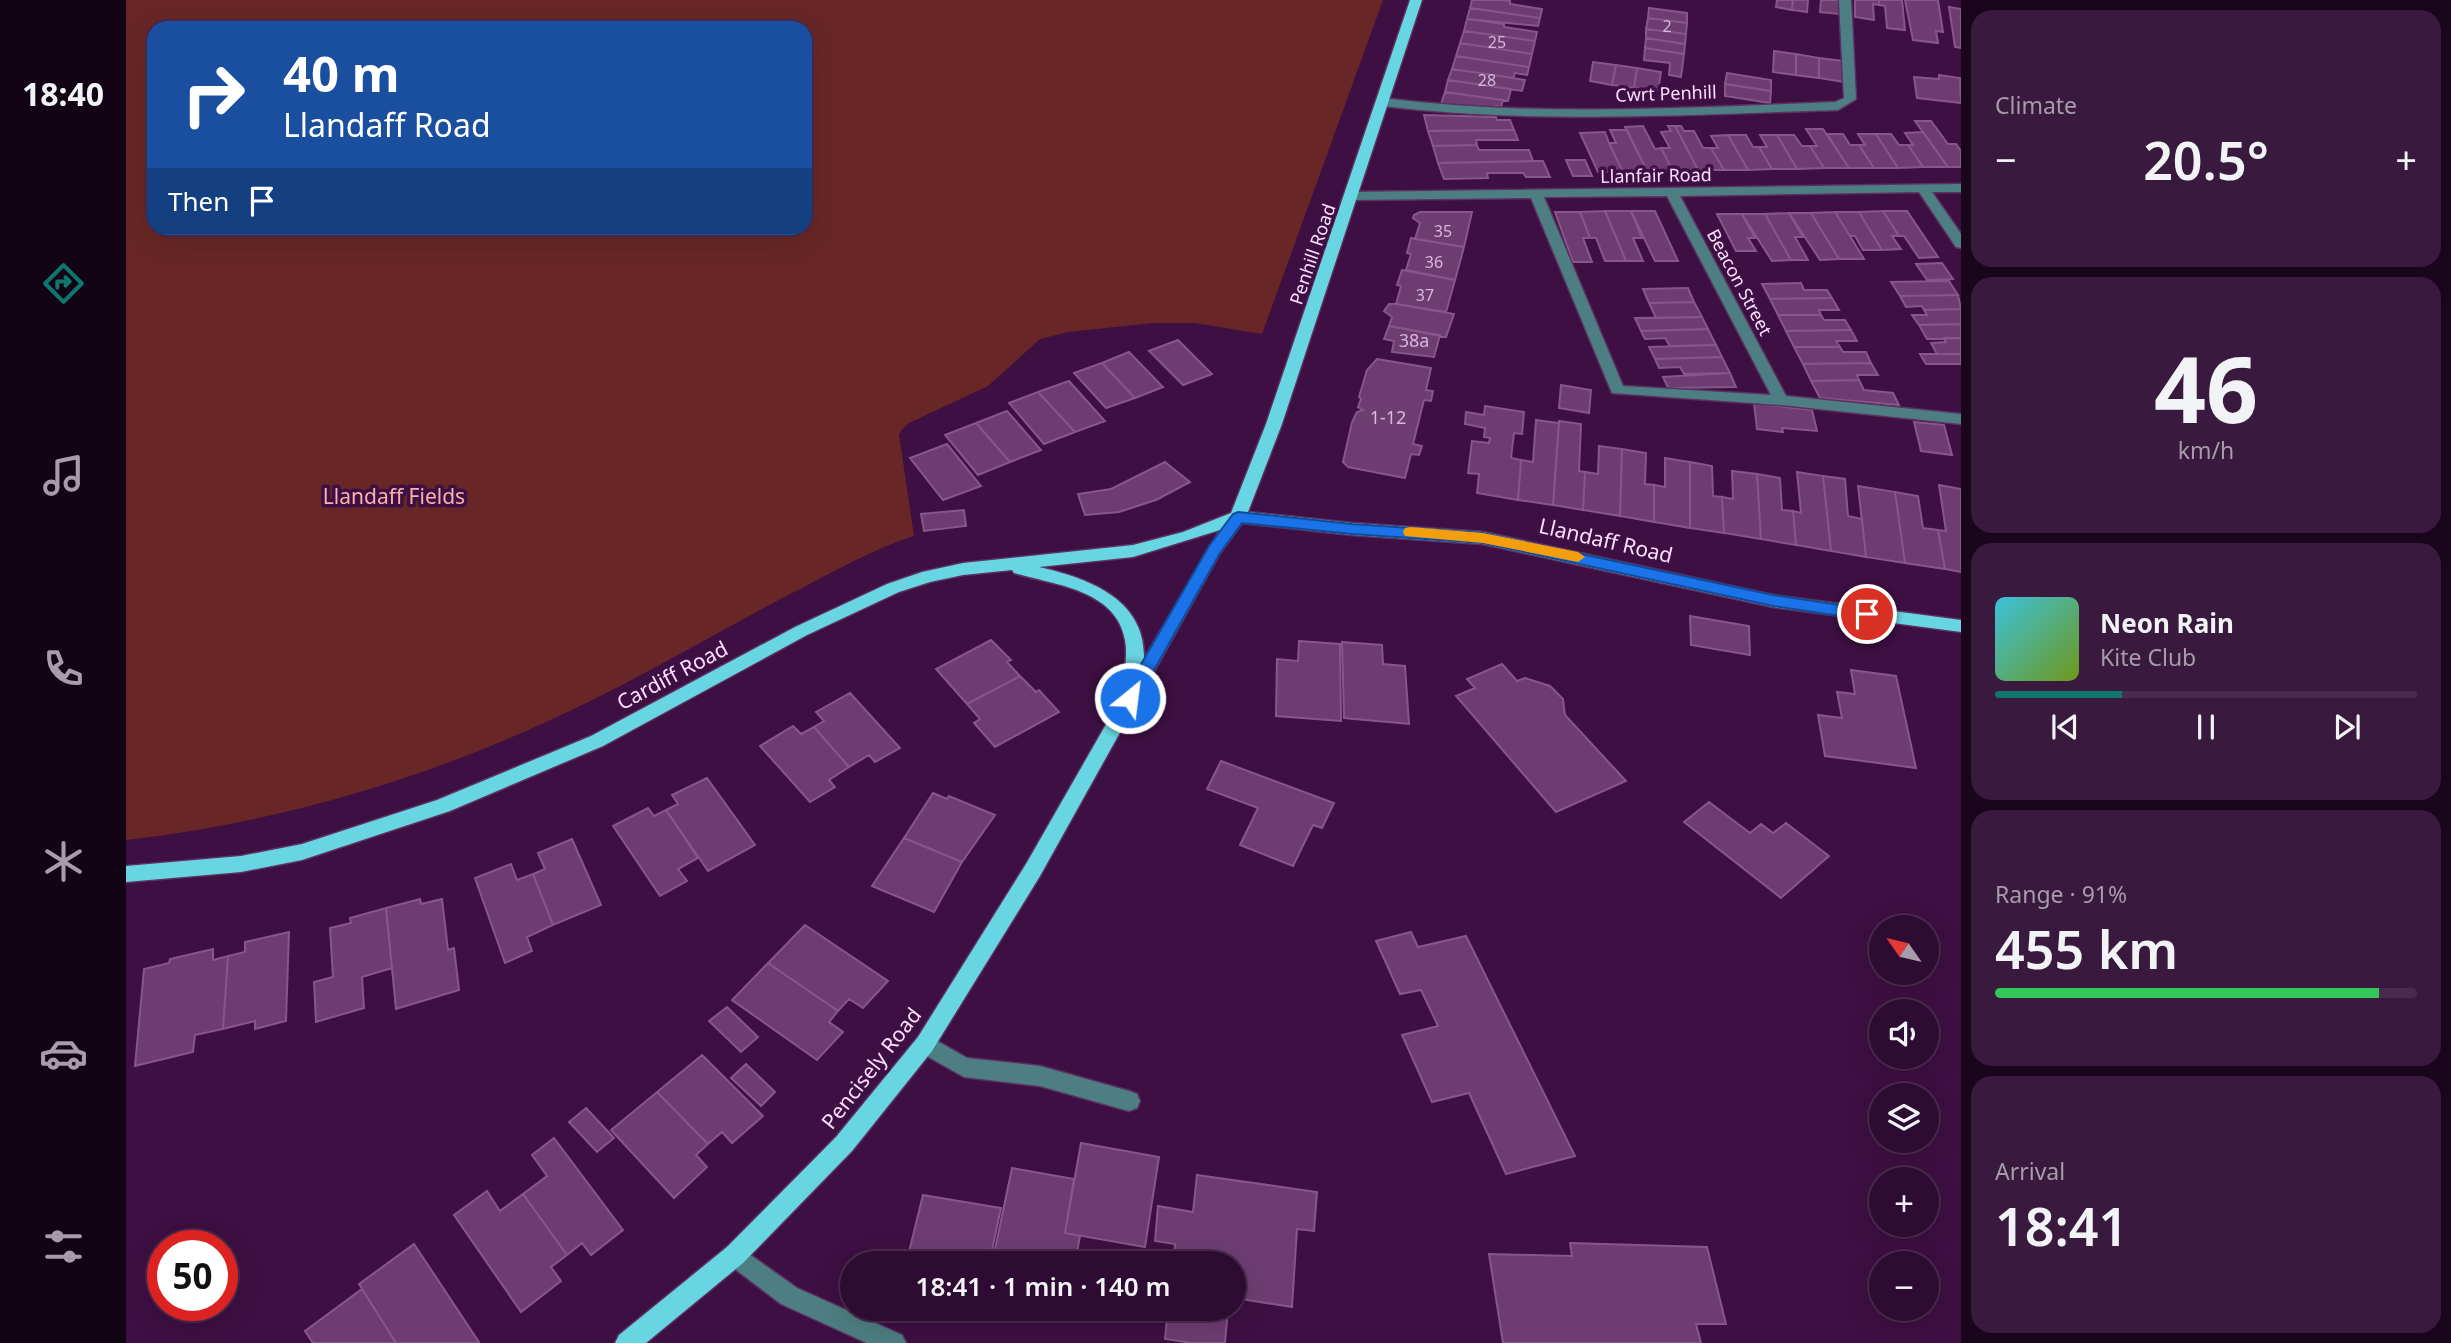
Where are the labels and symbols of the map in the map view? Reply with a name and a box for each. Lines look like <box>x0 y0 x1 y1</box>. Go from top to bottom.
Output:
house number: 2 <box>1662 15 1672 37</box>
house number: 25 <box>1488 31 1506 53</box>
house number: 28 <box>1478 69 1496 91</box>
street label: Cwrt Penhill <box>1615 79 1717 107</box>
street label: Llanfair Road <box>1600 162 1712 188</box>
street label: Penhill Road <box>1284 200 1340 308</box>
house number: 35 <box>1434 220 1452 242</box>
street label: Beacon Street <box>1702 224 1778 340</box>
house number: 36 <box>1425 251 1443 273</box>
house number: 37 <box>1416 284 1434 306</box>
house number: 38a <box>1399 328 1429 352</box>
house number: 1-12 <box>1370 405 1406 429</box>
park label: Llandaff Fields <box>323 482 465 510</box>
street label: Llandaff Road <box>1536 511 1676 569</box>
pin <box>1837 584 1897 644</box>
street label: Cardiff Road <box>612 634 732 716</box>
position arrow <box>1093 661 1167 735</box>
north arrow <box>1869 915 1939 985</box>
street label: Pencisely Road <box>815 1001 927 1135</box>
speed limit sign: 50 <box>147 1230 238 1321</box>

